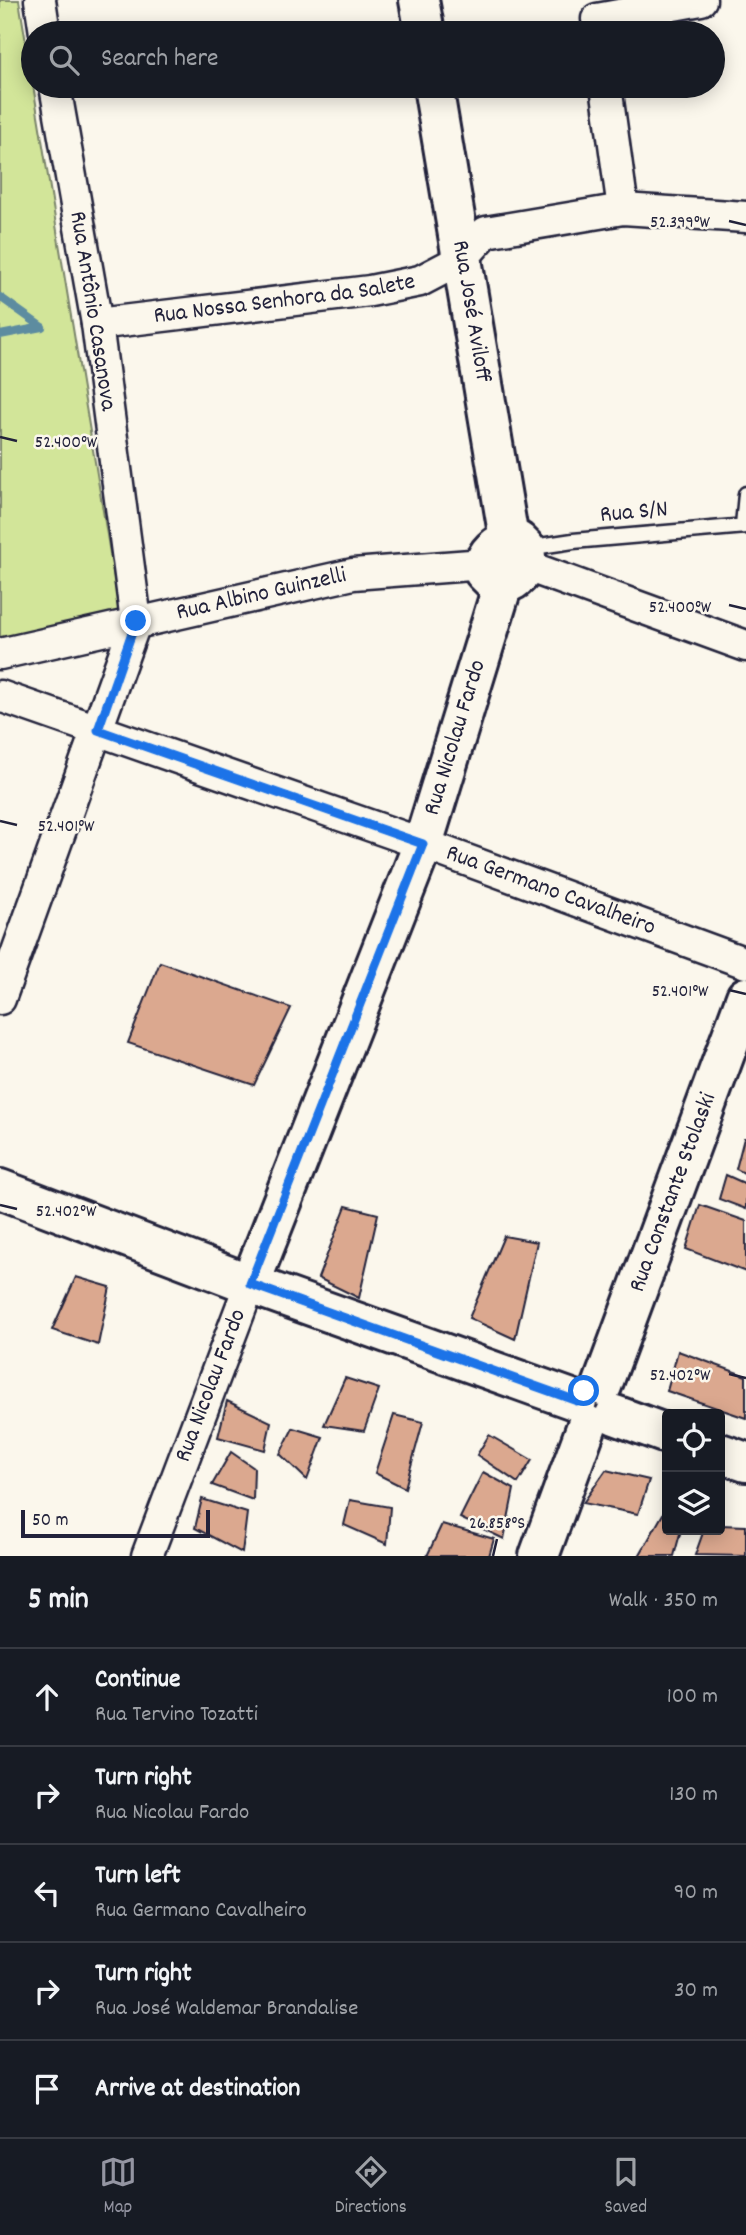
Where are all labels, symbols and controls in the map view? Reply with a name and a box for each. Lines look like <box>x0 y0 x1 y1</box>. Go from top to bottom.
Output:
search box <box>21 21 725 98</box>
icon: search <box>45 41 83 79</box>
text: Search here <box>101 41 219 78</box>
street label: Rua Antônio Casanova <box>59 209 125 414</box>
text: 52.399°W <box>650 211 711 236</box>
street label: Rua José Aviloff <box>442 238 500 386</box>
street label: Rua Nossa Senhora da Salete <box>152 265 418 334</box>
text: 52.400°W <box>35 431 98 456</box>
street label: Rua S/N <box>599 493 669 533</box>
street label: Rua Albino Guinzelli <box>173 559 350 630</box>
text: 52.400°W <box>649 596 712 621</box>
route end <box>120 605 151 636</box>
street label: Rua Nicolau Fardo <box>416 656 496 820</box>
text: 52.401°W <box>38 815 95 840</box>
street label: Rua Germano Cavalheiro <box>441 837 660 945</box>
text: 52.401°W <box>652 980 709 1005</box>
street label: Rua Constante Stolaski <box>621 1088 726 1297</box>
text: 52.402°W <box>36 1200 97 1225</box>
street label: Rua Nicolau Fardo <box>167 1304 256 1467</box>
text: 52.402°W <box>650 1364 711 1389</box>
route start <box>568 1375 599 1406</box>
map controls <box>662 1409 725 1535</box>
button: locate <box>662 1409 725 1472</box>
button: layers <box>662 1472 725 1535</box>
scale bar <box>21 1507 210 1539</box>
text: 50 m <box>32 1508 69 1535</box>
text: 26.858°S <box>469 1512 525 1537</box>
text: 5 min <box>28 1580 89 1623</box>
text: Walk · 350 m <box>609 1585 718 1618</box>
text: Continue <box>95 1662 180 1699</box>
icon: ahead <box>28 1678 66 1716</box>
text: 100 m <box>667 1681 718 1714</box>
text: Rua Tervino Tozatti <box>95 1699 258 1732</box>
text: Turn right <box>95 1760 192 1797</box>
icon: right <box>28 1776 66 1814</box>
text: 130 m <box>669 1779 718 1812</box>
text: Rua Nicolau Fardo <box>95 1797 249 1830</box>
text: Turn left <box>95 1858 181 1895</box>
icon: left <box>28 1874 66 1912</box>
text: 90 m <box>674 1877 718 1910</box>
text: Rua Germano Cavalheiro <box>95 1895 307 1928</box>
text: Turn right <box>95 1956 192 1993</box>
icon: right <box>28 1972 66 2010</box>
text: 30 m <box>674 1975 718 2008</box>
text: Rua José Waldemar Brandalise <box>95 1993 358 2026</box>
icon: arrive <box>28 2070 66 2108</box>
text: Arrive at destination <box>95 2071 300 2108</box>
tab: Map <box>99 2153 137 2222</box>
tab: Directions <box>335 2153 407 2222</box>
tab: Saved <box>605 2153 647 2222</box>

